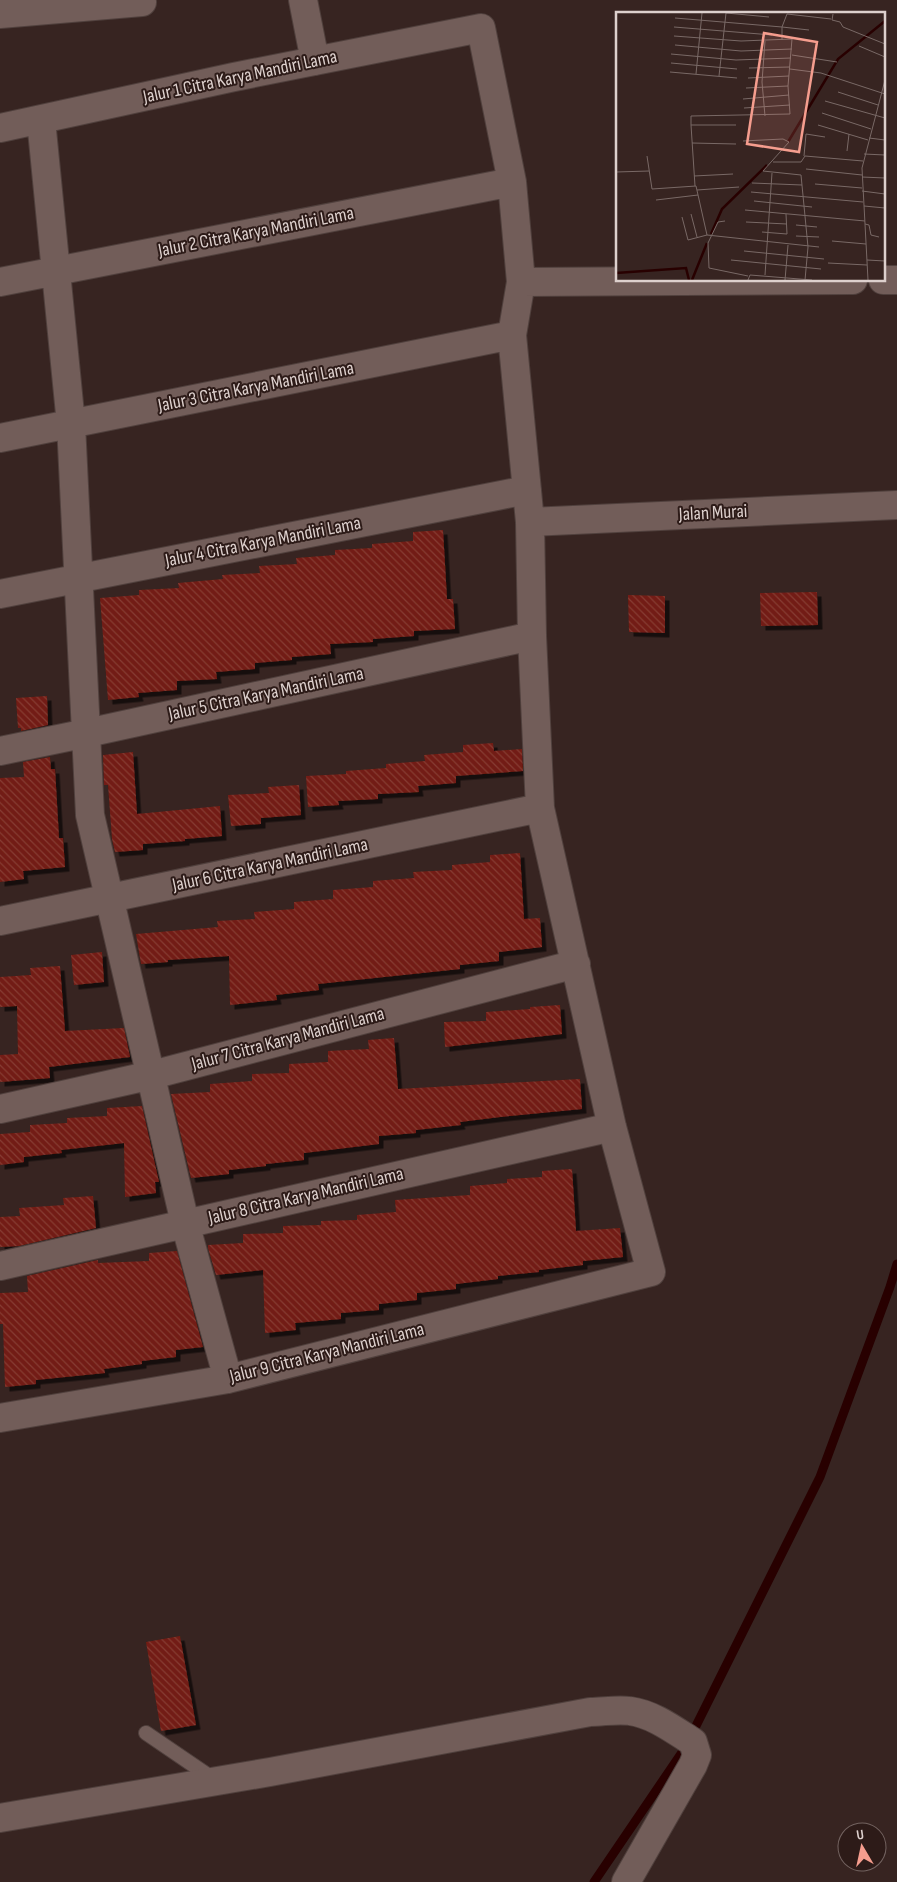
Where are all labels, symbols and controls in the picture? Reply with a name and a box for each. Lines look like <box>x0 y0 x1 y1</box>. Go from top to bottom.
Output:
inset map <box>616 12 884 281</box>
street label: Jalur 1 Citra Karya Mandiri Lama <box>140 45 339 109</box>
street label: Jalur 2 Citra Karya Mandiri Lama <box>155 202 356 262</box>
street label: Jalur 3 Citra Karya Mandiri Lama <box>155 357 356 417</box>
street label: Jalan Murai <box>677 500 748 526</box>
street label: Jalur 4 Citra Karya Mandiri Lama <box>162 512 363 572</box>
street label: Jalur 5 Citra Karya Mandiri Lama <box>165 662 366 726</box>
street label: Jalur 6 Citra Karya Mandiri Lama <box>169 833 370 897</box>
street label: Jalur 7 Citra Karya Mandiri Lama <box>188 1002 387 1076</box>
street label: Jalur 8 Citra Karya Mandiri Lama <box>205 1162 406 1230</box>
street label: Jalur 9 Citra Karya Mandiri Lama <box>226 1318 427 1389</box>
north arrow <box>837 1822 887 1872</box>
text: U <box>855 1826 865 1844</box>

